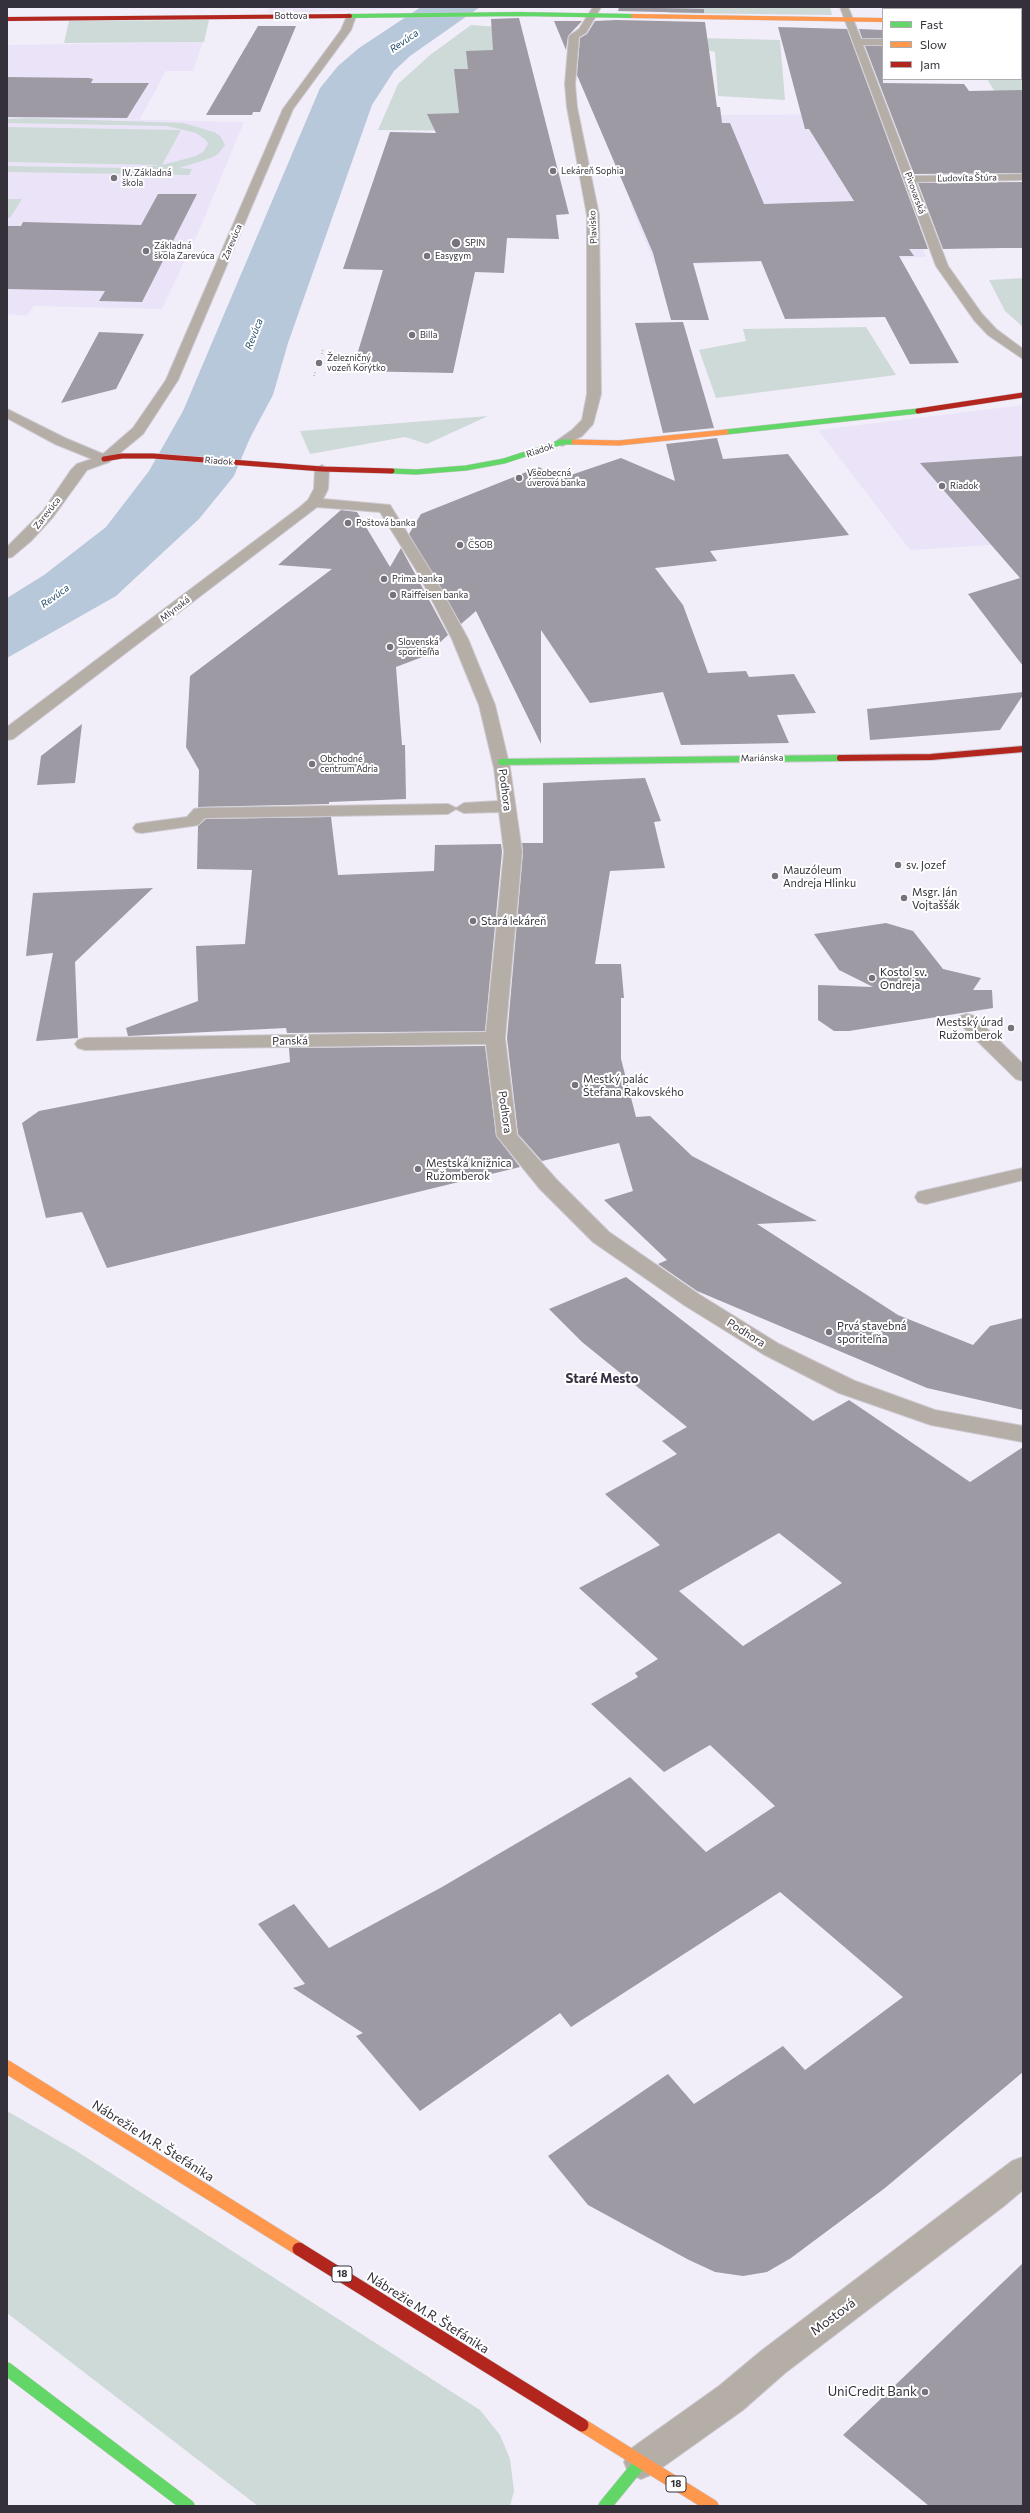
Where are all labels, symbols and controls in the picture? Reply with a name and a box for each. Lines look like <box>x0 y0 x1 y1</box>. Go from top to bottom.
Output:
legend <box>882 8 1022 80</box>
street label: Bottova <box>275 11 307 21</box>
text: Fast <box>920 17 943 31</box>
water label: Revúca <box>387 27 421 55</box>
text: Slow <box>920 37 947 51</box>
text: Jam <box>920 57 940 71</box>
marker: Lekáreň Sophia <box>548 166 558 176</box>
place label: Lekáreň Sophia <box>561 166 624 176</box>
place label: IV. Základná škola <box>122 168 172 189</box>
street label: Pivovarská <box>902 171 928 215</box>
street label: Ľudovíta Štúra <box>937 172 997 184</box>
marker: IV. Základná škola <box>109 173 119 183</box>
street label: Plavisko <box>587 210 599 244</box>
street label: Zarevúca <box>220 223 244 261</box>
marker: SPIN <box>450 237 462 249</box>
place label: SPIN <box>465 238 485 248</box>
place label: Základná škola Zarevúca <box>154 241 214 262</box>
marker: Základná škola Zarevúca <box>141 246 151 256</box>
marker: Easygym <box>422 251 432 261</box>
place label: Easygym <box>435 251 471 261</box>
water label: Revúca <box>243 317 265 351</box>
marker: Billa <box>407 330 417 340</box>
place label: Billa <box>420 330 437 340</box>
place label: Železničný vozeň Korýtko <box>327 353 386 374</box>
marker: Železničný vozeň Korýtko <box>314 358 324 368</box>
street label: Riadok <box>525 440 555 460</box>
street label: Riadok <box>204 455 234 467</box>
place label: Všeobecná úverová banka <box>527 468 586 489</box>
marker: Všeobecná úverová banka <box>514 473 524 483</box>
marker: Riadok <box>937 481 947 491</box>
place label: Riadok <box>950 481 979 491</box>
street label: Zarevúca <box>31 495 63 531</box>
marker: Poštová banka <box>343 518 353 528</box>
place label: Poštová banka <box>356 518 415 528</box>
marker: ČSOB <box>455 540 465 550</box>
place label: ČSOB <box>468 540 493 550</box>
marker: Prima banka <box>379 574 389 584</box>
place label: Prima banka <box>392 574 443 584</box>
water label: Revúca <box>38 582 72 610</box>
marker: Raiffeisen banka <box>388 590 398 600</box>
place label: Raiffeisen banka <box>401 590 468 600</box>
street label: Mlynská <box>158 594 192 624</box>
place label: Slovenská sporiteľňa <box>398 637 439 658</box>
marker: Slovenská sporiteľňa <box>385 642 395 652</box>
street label: Mariánska <box>741 752 783 764</box>
place label: Obchodné centrum Adria <box>320 754 378 775</box>
marker: Obchodné centrum Adria <box>307 759 317 769</box>
street label: Podhora <box>496 768 514 812</box>
place label: sv. Jozef <box>906 858 946 872</box>
marker: sv. Jozef <box>893 860 903 870</box>
place label: Mauzóleum Andreja Hlinku <box>783 863 856 889</box>
marker: Mauzóleum Andreja Hlinku <box>770 871 780 881</box>
place label: Msgr. Ján Vojtaššák <box>912 885 960 911</box>
marker: Msgr. Ján Vojtaššák <box>899 893 909 903</box>
place label: Stará lekáreň <box>481 914 546 928</box>
marker: Stará lekáreň <box>468 916 478 926</box>
place label: Kostol sv. Ondreja <box>880 965 927 991</box>
marker: Kostol sv. Ondreja <box>867 973 877 983</box>
place label: Mestský úrad Ružomberok <box>936 1015 1003 1041</box>
marker: Mestský úrad Ružomberok <box>1006 1023 1016 1033</box>
street label: Panská <box>272 1034 308 1048</box>
place label: Mestký palác Štefana Rakovského <box>583 1072 684 1098</box>
marker: Mestký palác Štefana Rakovského <box>570 1080 580 1090</box>
street label: Podhora <box>496 1090 514 1134</box>
place label: Mestská knižnica Ružomberok <box>426 1156 511 1182</box>
marker: Mestská knižnica Ružomberok <box>413 1164 423 1174</box>
street label: Podhora <box>724 1316 768 1350</box>
place label: Prvá stavebná sporiteľňa <box>837 1319 907 1345</box>
marker: Prvá stavebná sporiteľňa <box>824 1327 834 1337</box>
district label: Staré Mesto <box>565 1371 639 1387</box>
street label: Nábrežie M.R. Štefánika <box>89 2097 217 2185</box>
road number: 18 <box>332 2266 352 2282</box>
street label: Nábrežie M.R. Štefánika <box>364 2269 492 2357</box>
street label: Mostová <box>808 2295 858 2339</box>
place label: UniCredit Bank <box>828 2384 917 2400</box>
marker: UniCredit Bank <box>920 2387 930 2397</box>
road number: 18 <box>666 2476 686 2492</box>

